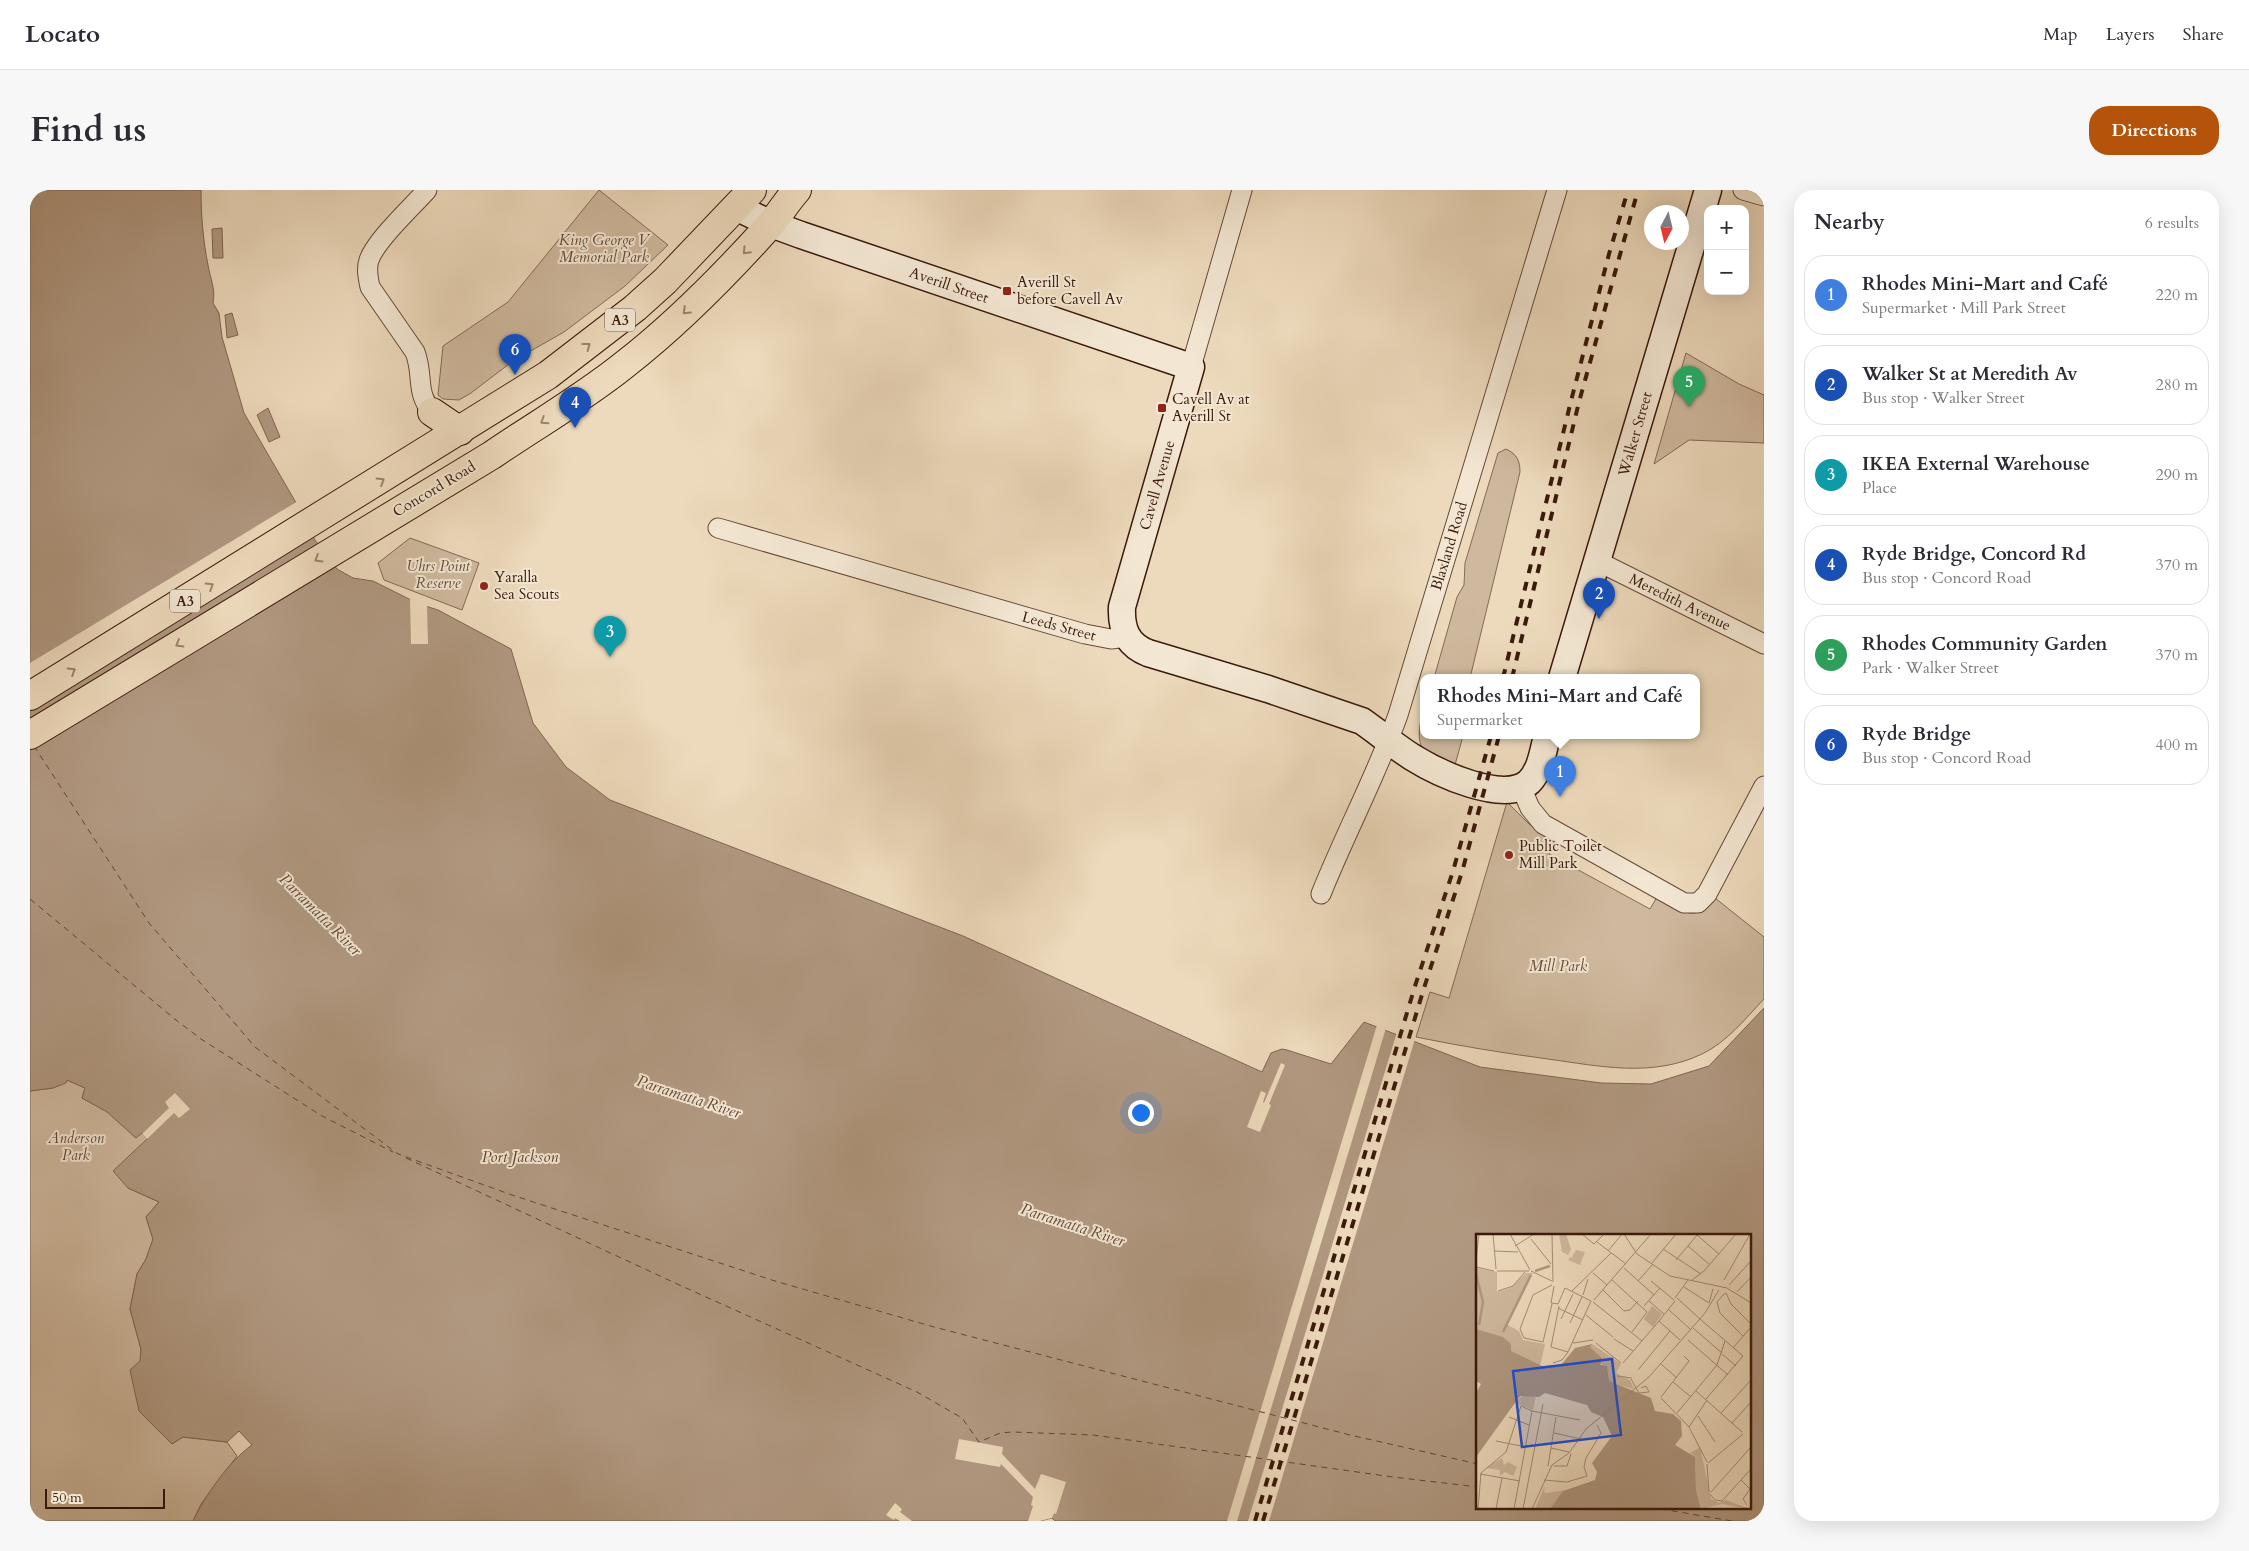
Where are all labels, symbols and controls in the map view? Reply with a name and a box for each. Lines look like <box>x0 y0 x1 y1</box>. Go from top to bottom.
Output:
text: Locato <box>25 18 100 51</box>
text: Map <box>2043 22 2078 47</box>
text: Layers <box>2106 22 2155 47</box>
text: Share <box>2183 22 2224 47</box>
text: Find us <box>30 106 146 154</box>
button: Directions <box>2089 106 2219 155</box>
north arrow <box>1644 205 1689 250</box>
map controls <box>1704 205 1749 295</box>
button: + <box>1704 205 1749 250</box>
text: Nearby <box>1814 208 1885 237</box>
text: 6 results <box>2145 212 2199 234</box>
park label: King George V Memorial Park <box>559 230 651 267</box>
one-way arrow <box>743 245 752 254</box>
button: − <box>1704 250 1749 295</box>
street label: Averill Street <box>907 262 992 308</box>
text: Rhodes Mini-Mart and Café <box>1862 271 2108 297</box>
place label: Averill St before Cavell Av <box>1017 272 1124 309</box>
text: 1 <box>1827 284 1835 306</box>
text: 220 m <box>2156 284 2198 306</box>
marker: Averill St before Cavell Av <box>1001 285 1013 297</box>
text: Supermarket · Mill Park Street <box>1862 297 2066 319</box>
one-way arrow <box>683 305 692 314</box>
road number: A3 <box>605 308 635 332</box>
pin: 6 <box>499 334 531 375</box>
one-way arrow <box>581 343 591 352</box>
text: Walker St at Meredith Av <box>1862 361 2078 387</box>
pin: 5 <box>1673 366 1705 407</box>
text: 2 <box>1827 374 1835 396</box>
text: 280 m <box>2156 374 2198 396</box>
pin: 4 <box>559 387 591 428</box>
text: Bus stop · Walker Street <box>1862 387 2025 409</box>
place label: Cavell Av at Averill St <box>1172 389 1250 426</box>
street label: Walker Street <box>1613 389 1657 480</box>
marker: Cavell Av at Averill St <box>1156 402 1168 414</box>
one-way arrow <box>540 415 550 424</box>
street label: Cavell Avenue <box>1135 438 1179 532</box>
text: IKEA External Warehouse <box>1862 451 2090 477</box>
street label: Concord Road <box>389 456 479 522</box>
text: 3 <box>1827 464 1835 486</box>
text: 290 m <box>2156 464 2198 486</box>
one-way arrow <box>375 477 384 487</box>
text: Place <box>1862 477 1897 499</box>
street label: Blaxland Road <box>1426 499 1472 593</box>
text: Ryde Bridge, Concord Rd <box>1862 541 2086 567</box>
one-way arrow <box>314 553 323 563</box>
text: 4 <box>1827 554 1835 576</box>
text: 370 m <box>2156 554 2198 576</box>
park label: Uhrs Point Reserve <box>406 556 471 593</box>
place label: Yaralla Sea Scouts <box>494 567 559 604</box>
text: Bus stop · Concord Road <box>1862 567 2031 589</box>
street label: Meredith Avenue <box>1626 569 1734 635</box>
pin: 2 <box>1583 578 1615 619</box>
marker: Yaralla Sea Scouts <box>478 580 490 592</box>
one-way arrow <box>205 582 214 592</box>
road number: A3 <box>170 590 200 612</box>
street label: Leeds Street <box>1020 607 1098 646</box>
pin: 3 <box>594 616 626 657</box>
text: Rhodes Community Garden <box>1862 631 2108 657</box>
one-way arrow <box>175 637 184 647</box>
text: 5 <box>1827 644 1835 666</box>
text: 370 m <box>2156 644 2198 666</box>
text: Park · Walker Street <box>1862 657 1999 679</box>
one-way arrow <box>66 667 75 677</box>
popup <box>1420 674 1700 739</box>
text: Rhodes Mini-Mart and Café <box>1437 683 1683 709</box>
text: Supermarket <box>1437 709 1523 731</box>
text: Ryde Bridge <box>1862 721 1971 747</box>
text: 6 <box>1827 734 1835 756</box>
text: 400 m <box>2156 734 2198 756</box>
text: Bus stop · Concord Road <box>1862 747 2031 769</box>
pin: 1 <box>1544 756 1576 797</box>
place label: Public Toilet Mill Park <box>1519 836 1602 873</box>
marker: Public Toilet Mill Park <box>1503 849 1515 861</box>
water label: Parramatta River <box>274 869 367 961</box>
park label: Mill Park <box>1529 956 1588 976</box>
water label: Parramatta River <box>634 1070 744 1124</box>
your location <box>1128 1100 1154 1126</box>
park label: Anderson Park <box>47 1128 105 1165</box>
water label: Port Jackson <box>482 1146 558 1168</box>
water label: Parramatta River <box>1018 1198 1128 1252</box>
inset map <box>1476 1234 1752 1508</box>
scale bar <box>45 1486 165 1509</box>
text: 50 m <box>52 1488 82 1507</box>

